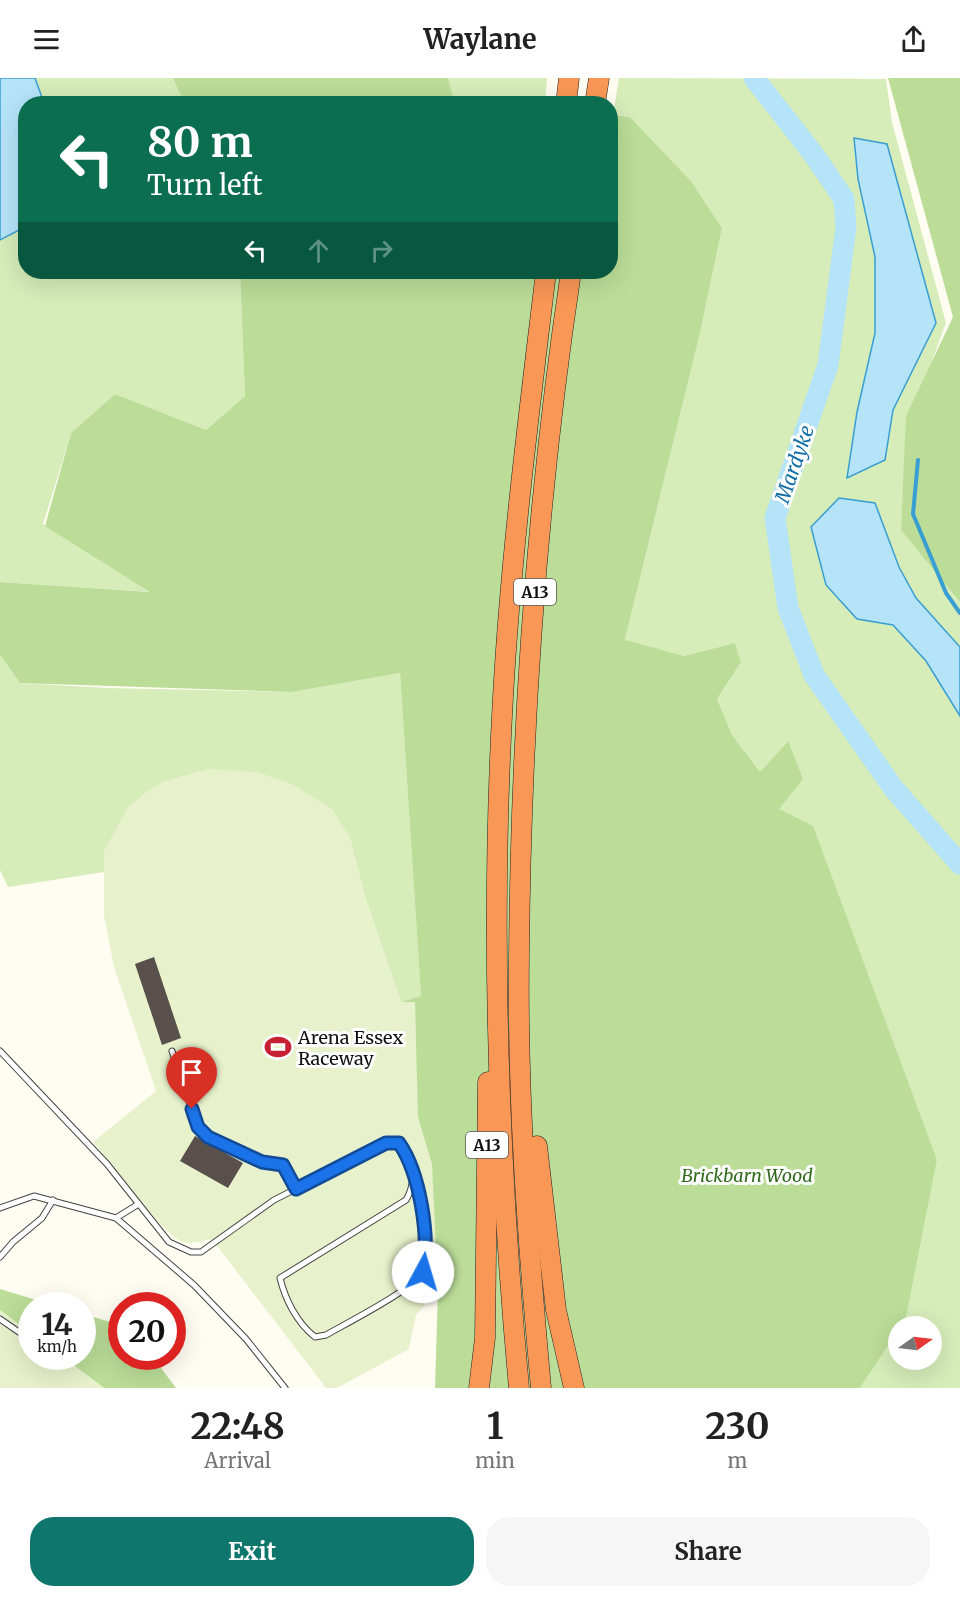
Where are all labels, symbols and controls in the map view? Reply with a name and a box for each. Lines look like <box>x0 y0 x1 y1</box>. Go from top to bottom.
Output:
text: Waylane <box>423 22 537 56</box>
icon: menu <box>30 23 63 56</box>
icon: share <box>897 23 930 56</box>
text: 80 m <box>147 116 253 168</box>
icon: left <box>48 120 126 198</box>
text: Turn left <box>147 168 262 202</box>
icon: left <box>239 234 272 267</box>
icon: ahead <box>302 234 335 267</box>
icon: right <box>365 234 398 267</box>
water label: Mardyke <box>769 422 819 507</box>
road number: A13 <box>514 579 556 605</box>
place label: Arena Essex Raceway <box>297 1026 403 1070</box>
sports icon: Arena Essex Raceway <box>263 1032 293 1062</box>
pin <box>166 1047 217 1109</box>
icon: arrive <box>175 1056 208 1089</box>
road number: A13 <box>466 1132 508 1158</box>
park label: Brickbarn Wood <box>681 1164 813 1187</box>
position arrow <box>391 1240 455 1304</box>
speed limit sign: 20 <box>108 1292 186 1370</box>
text: 14 <box>41 1305 73 1343</box>
north arrow <box>888 1316 942 1370</box>
map controls <box>888 1316 942 1370</box>
text: km/h <box>37 1337 77 1356</box>
text: 22:48 <box>190 1404 285 1449</box>
text: 1 <box>487 1404 503 1449</box>
text: 230 <box>705 1404 770 1449</box>
text: Arrival <box>204 1448 271 1473</box>
text: min <box>475 1448 515 1473</box>
text: m <box>727 1448 747 1473</box>
button: Exit <box>30 1517 474 1586</box>
button: Share <box>486 1517 930 1586</box>

